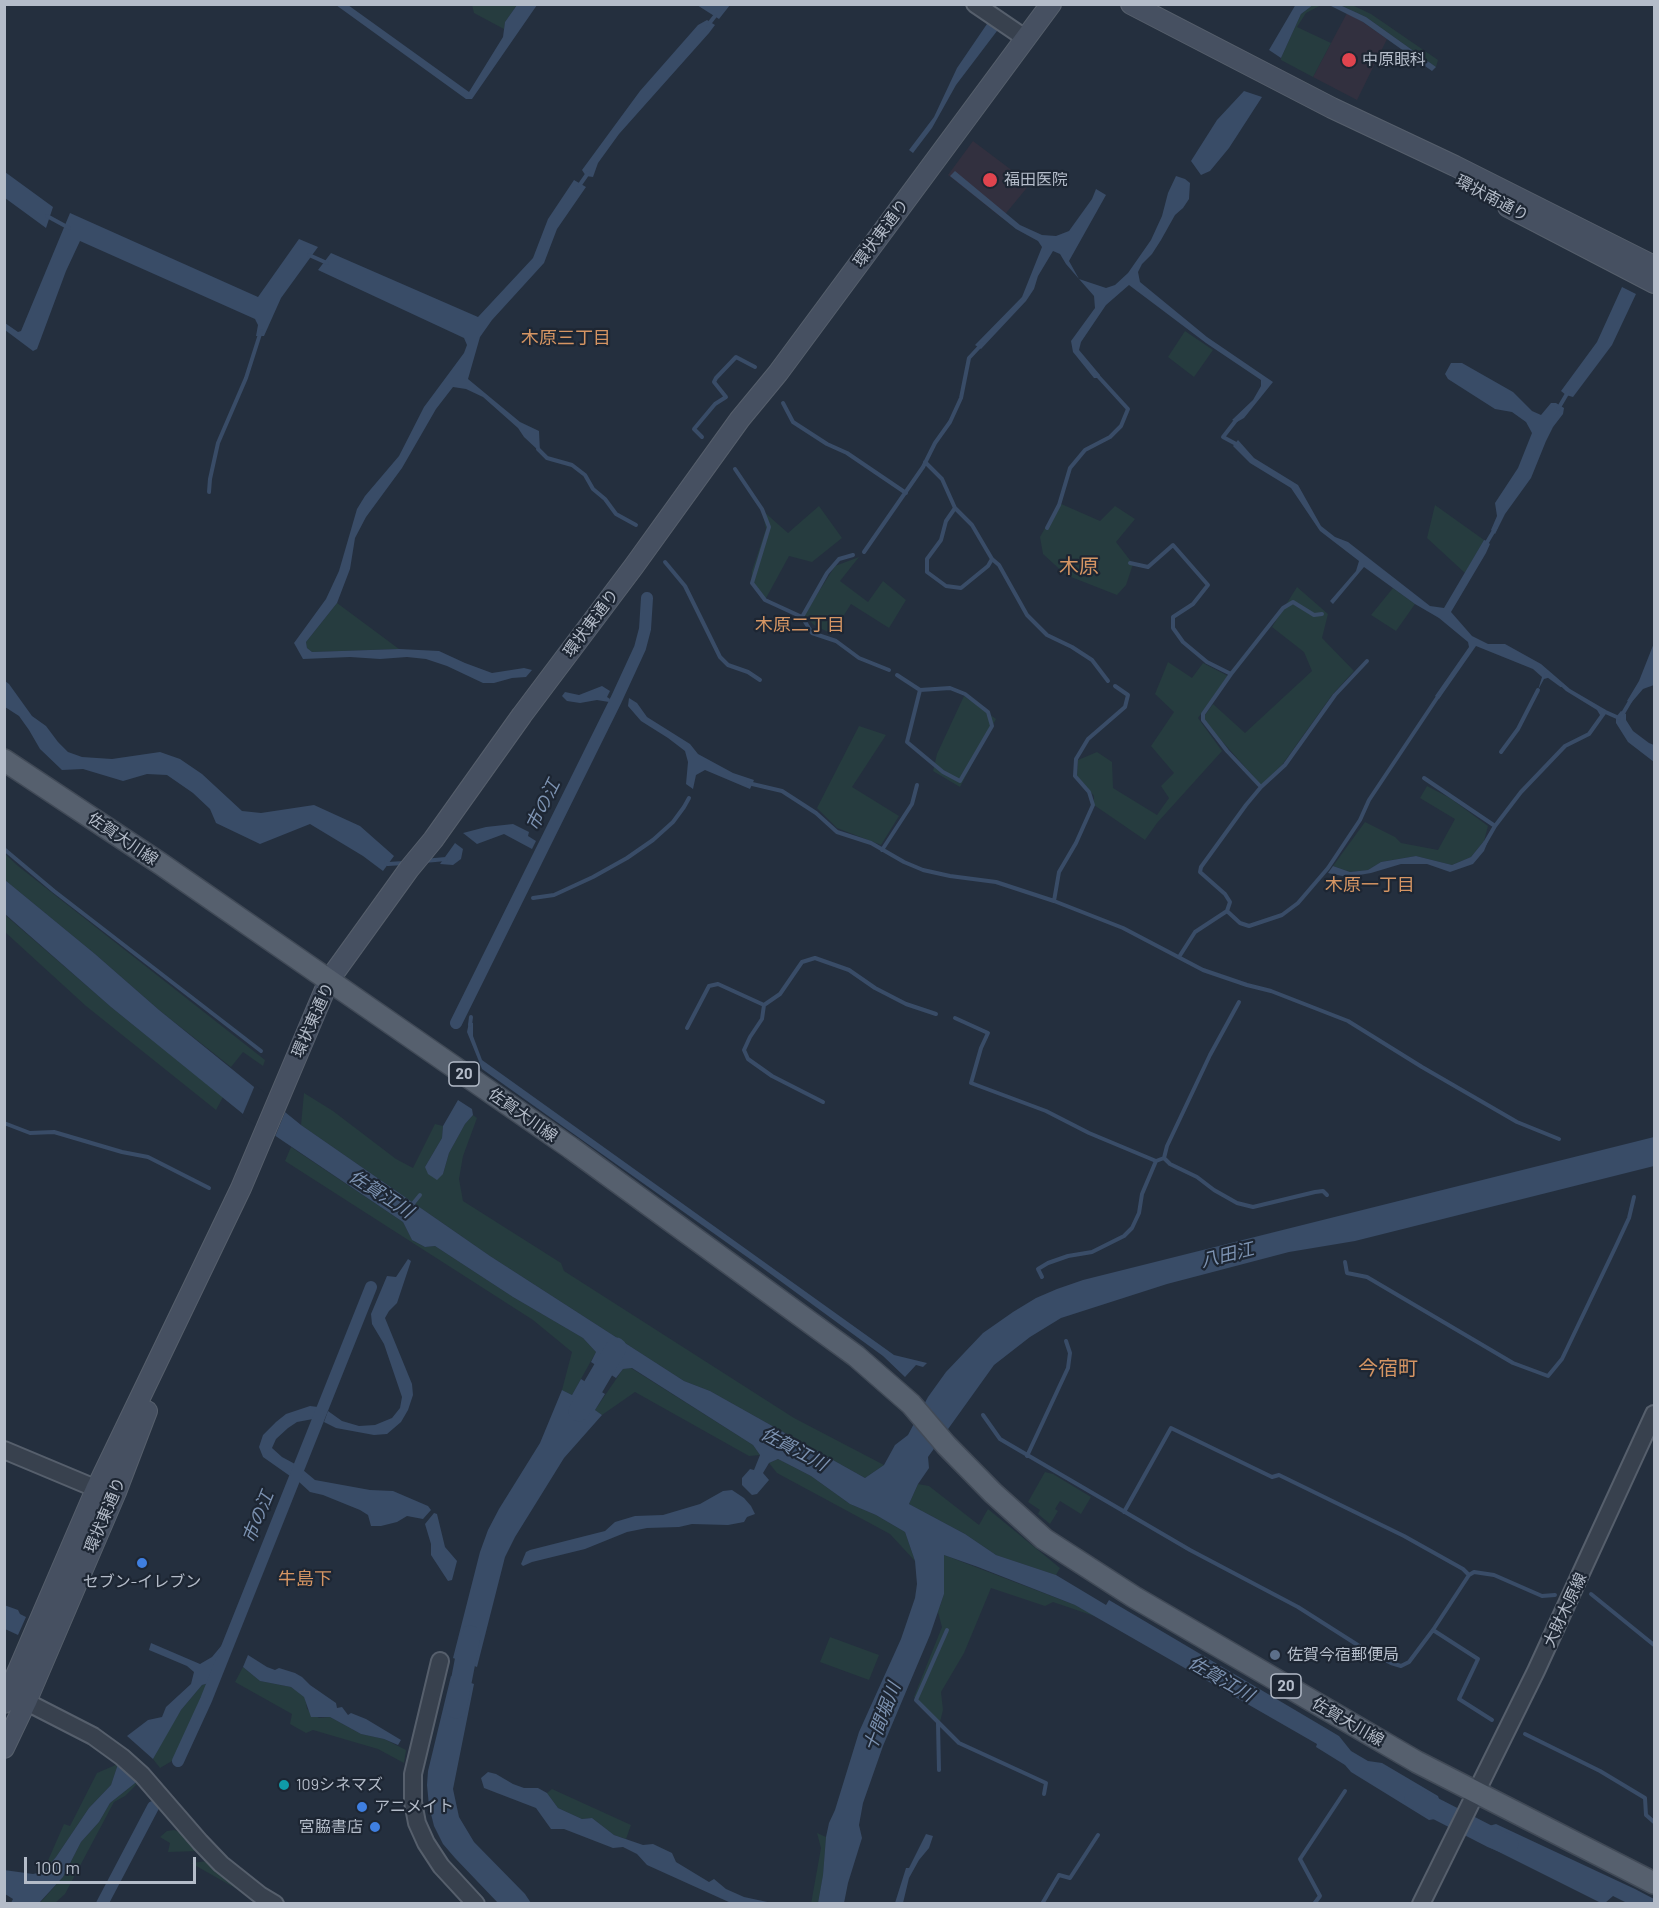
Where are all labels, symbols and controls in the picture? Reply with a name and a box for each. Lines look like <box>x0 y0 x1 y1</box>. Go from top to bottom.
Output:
place label: 中原眼科 <box>1362 50 1426 70</box>
marker: 中原眼科 <box>1340 51 1358 69</box>
place label: 福田医院 <box>1004 170 1068 190</box>
marker: 福田医院 <box>981 171 999 189</box>
street label: 環状南通り <box>1452 171 1532 225</box>
street label: 環状東通り <box>849 195 913 271</box>
district label: 木原三丁目 <box>521 327 611 349</box>
district label: 木原 <box>1059 554 1099 578</box>
street label: 環状東通り <box>559 585 623 661</box>
district label: 木原二丁目 <box>755 614 845 636</box>
water label: 市の江 <box>521 776 565 834</box>
street label: 佐賀大川線 <box>84 809 162 869</box>
district label: 木原一丁目 <box>1325 874 1415 896</box>
street label: 環状東通り <box>288 980 338 1060</box>
road number: 20 <box>449 1062 479 1086</box>
street label: 佐賀大川線 <box>485 1084 561 1146</box>
water label: 佐賀江川 <box>345 1165 417 1223</box>
water label: 八田江 <box>1198 1238 1256 1272</box>
district label: 今宿町 <box>1358 1356 1418 1380</box>
water label: 佐賀江川 <box>757 1423 831 1475</box>
street label: 環状東通り <box>81 1474 129 1556</box>
water label: 市の江 <box>238 1488 278 1546</box>
marker: セブン-イレブン <box>135 1556 149 1570</box>
district label: 牛島下 <box>278 1568 332 1590</box>
street label: 大財木原線 <box>1539 1570 1591 1650</box>
place label: セブン-イレブン <box>83 1572 201 1592</box>
place label: 佐賀今宿郵便局 <box>1287 1645 1399 1665</box>
marker: 佐賀今宿郵便局 <box>1268 1648 1282 1662</box>
water label: 佐賀江川 <box>1184 1652 1258 1706</box>
road number: 20 <box>1271 1674 1301 1698</box>
water label: 十間堀川 <box>859 1680 905 1754</box>
street label: 佐賀大川線 <box>1309 1694 1387 1750</box>
place label: 109シネマズ <box>296 1775 383 1795</box>
marker: 109シネマズ <box>277 1778 291 1792</box>
place label: アニメイト <box>374 1797 454 1817</box>
marker: アニメイト <box>355 1800 369 1814</box>
place label: 宮脇書店 <box>299 1817 363 1837</box>
marker: 宮脇書店 <box>368 1820 382 1834</box>
scale bar <box>27 1845 200 1883</box>
text: 100 m <box>35 1856 80 1878</box>

